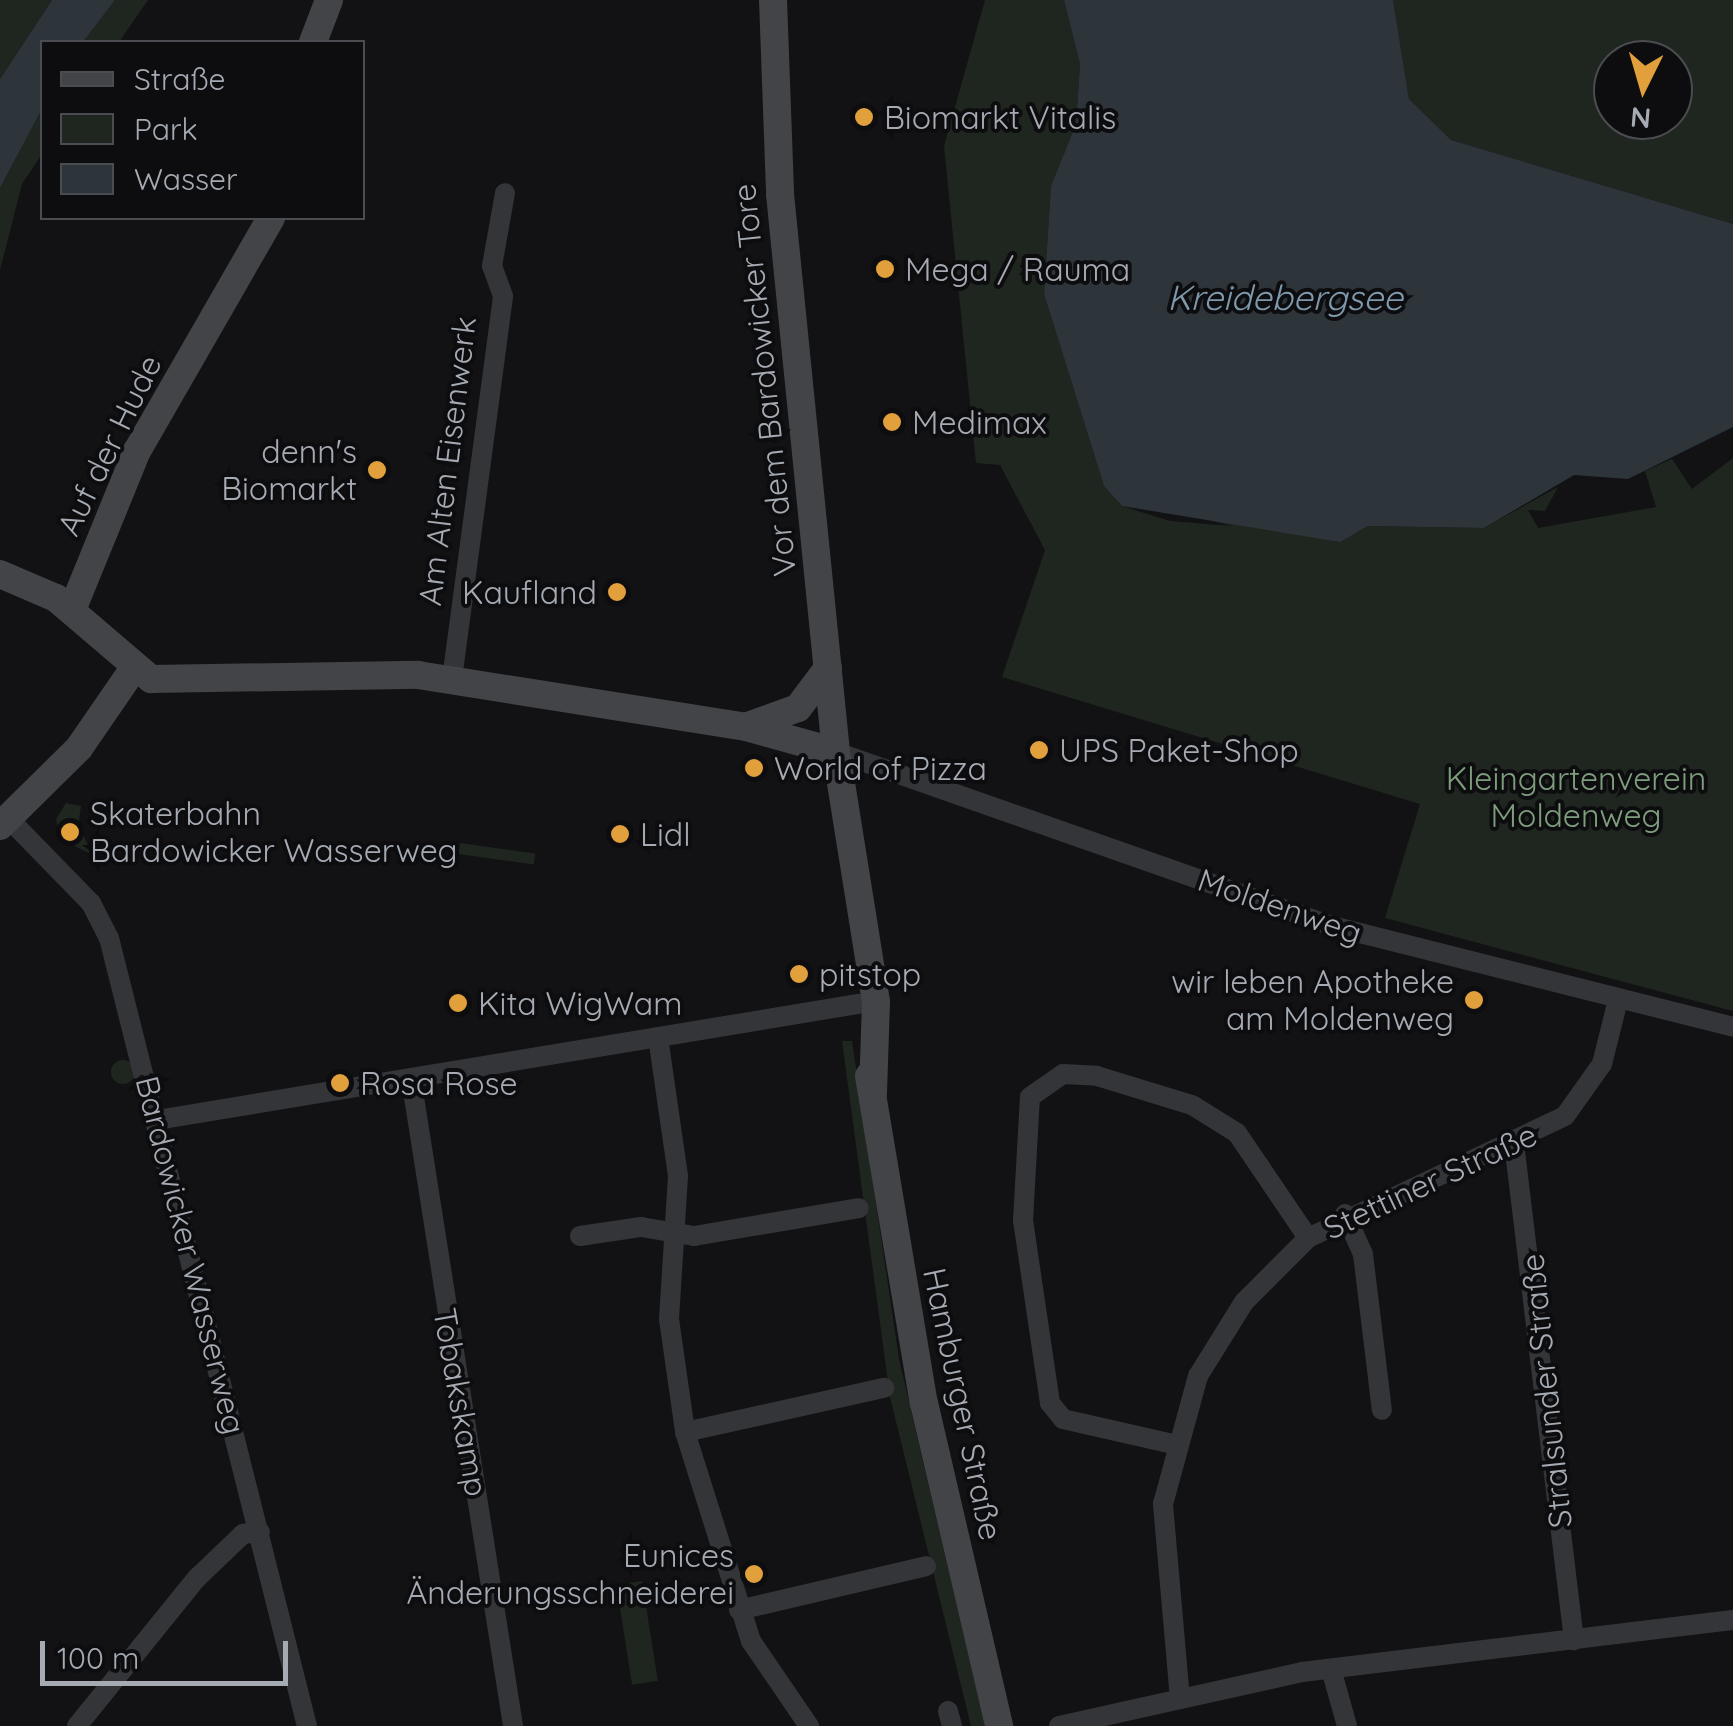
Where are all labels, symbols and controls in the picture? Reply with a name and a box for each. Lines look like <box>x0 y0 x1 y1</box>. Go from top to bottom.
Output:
legend <box>40 40 365 220</box>
north arrow <box>1593 40 1693 140</box>
text: Straße <box>134 60 226 98</box>
place label: Biomarkt Vitalis <box>884 98 1116 136</box>
text: N <box>1629 100 1652 137</box>
marker: Biomarkt Vitalis <box>853 106 875 128</box>
text: Park <box>134 110 198 148</box>
text: Wasser <box>134 160 238 198</box>
street label: Vor dem Bardowicker Tore <box>724 182 804 578</box>
place label: Mega / Rauma <box>905 250 1130 288</box>
marker: Mega / Rauma <box>874 258 896 280</box>
water label: Kreidebergsee <box>1167 276 1403 318</box>
street label: Am Alten Eisenwerk <box>410 314 484 608</box>
street label: Auf der Hude <box>49 348 169 542</box>
place label: Medimax <box>912 403 1047 441</box>
marker: Medimax <box>881 411 903 433</box>
place label: denn's Biomarkt <box>221 433 357 508</box>
marker: denn's Biomarkt <box>366 459 388 481</box>
place label: Kaufland <box>462 573 597 611</box>
marker: Kaufland <box>606 581 628 603</box>
place label: UPS Paket-Shop <box>1059 731 1299 769</box>
marker: UPS Paket-Shop <box>1028 739 1050 761</box>
place label: World of Pizza <box>774 749 987 787</box>
marker: World of Pizza <box>743 757 765 779</box>
park label: Kleingartenverein Moldenweg <box>1446 760 1706 835</box>
place label: Skaterbahn Bardowicker Wasserweg <box>90 795 458 870</box>
place label: Lidl <box>640 815 691 853</box>
marker: Skaterbahn Bardowicker Wasserweg <box>59 821 81 843</box>
marker: Lidl <box>609 823 631 845</box>
street label: Moldenweg <box>1193 860 1367 952</box>
place label: pitstop <box>819 955 921 993</box>
marker: pitstop <box>788 963 810 985</box>
place label: wir leben Apotheke am Moldenweg <box>1171 963 1454 1038</box>
place label: Kita WigWam <box>478 984 682 1022</box>
marker: wir leben Apotheke am Moldenweg <box>1463 989 1485 1011</box>
marker: Kita WigWam <box>447 992 469 1014</box>
place label: Rosa Rose <box>360 1064 518 1102</box>
street label: Bardowicker Wasserweg <box>128 1072 254 1438</box>
marker: Rosa Rose <box>329 1072 351 1094</box>
street label: Stettiner Straße <box>1317 1115 1543 1247</box>
street label: Stralsunder Straße <box>1513 1252 1579 1530</box>
street label: Hamburger Straße <box>915 1264 1011 1544</box>
street label: Tobakskamp <box>426 1305 496 1499</box>
place label: Eunices Änderungsschneiderei <box>406 1537 734 1612</box>
marker: Eunices Änderungsschneiderei <box>743 1563 765 1585</box>
scale bar <box>45 1621 292 1683</box>
text: 100 m <box>57 1639 139 1677</box>

